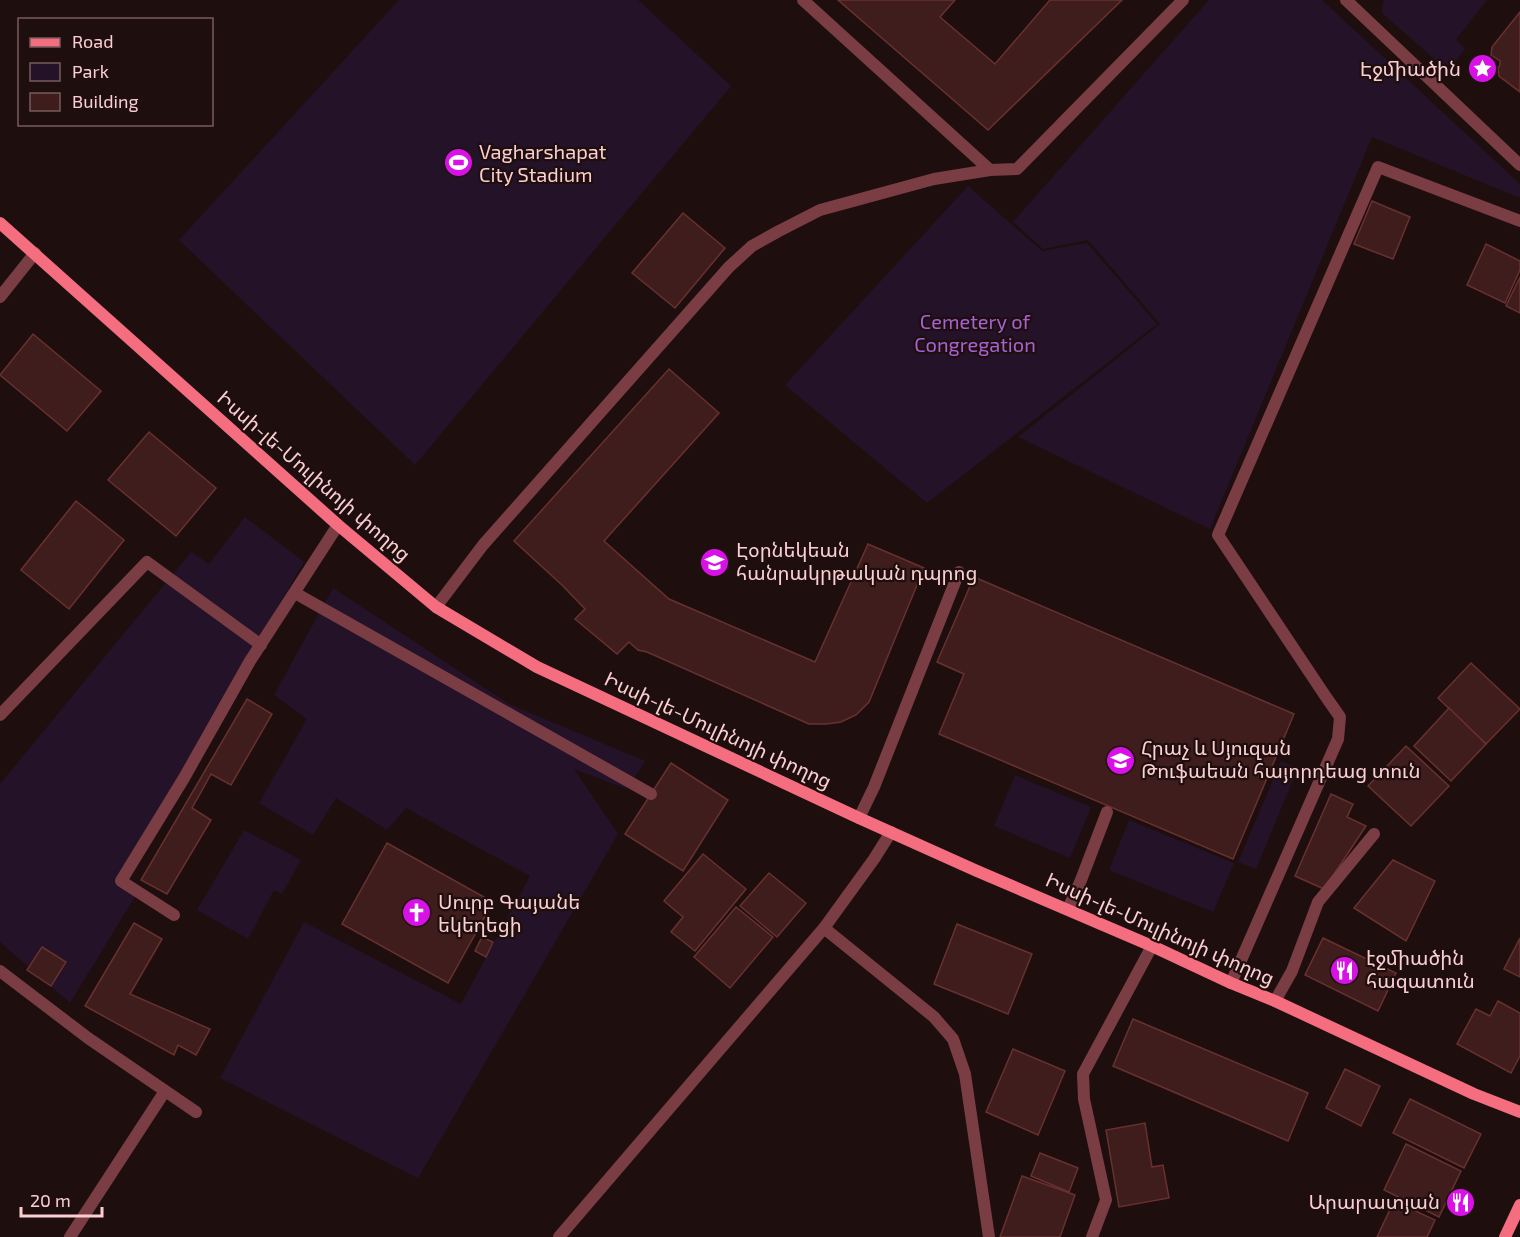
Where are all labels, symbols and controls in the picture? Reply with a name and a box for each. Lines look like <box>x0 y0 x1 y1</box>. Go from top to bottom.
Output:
legend <box>18 18 213 126</box>
text: Road <box>72 30 113 52</box>
place icon: Էջմիածին <box>1466 53 1498 85</box>
place label: Էջմիածին <box>1360 56 1461 81</box>
text: Park <box>72 60 109 82</box>
text: Building <box>72 90 139 112</box>
place label: Vagharshapat City Stadium <box>479 139 607 186</box>
sports icon: Vagharshapat City Stadium <box>442 147 474 179</box>
park label: Cemetery of Congregation <box>914 309 1036 356</box>
street label: Իսսի-լե-Մուլինոյի փողոց <box>213 385 416 566</box>
place label: Էօրնեկեան հանրակրթական դպրոց <box>736 537 977 585</box>
school or university icon: Էօրնեկեան հանրակրթական դպրոց <box>699 546 731 578</box>
street label: Իսսի-լե-Մուլինոյի փողոց <box>601 666 836 793</box>
place label: Հրաչ և Սյուզան Թուֆաեան հայորդեաց տուն <box>1141 735 1420 783</box>
school or university icon: Հրաչ և Սյուզան Թուֆաեան հայորդեաց տուն <box>1104 744 1136 776</box>
street label: Իսսի-լե-Մուլինոյի փողոց <box>1042 867 1279 990</box>
place label: Սուրբ Գայանե եկեղեցի <box>438 889 580 937</box>
church icon: Սուրբ Գայանե եկեղեցի <box>401 897 433 929</box>
place label: էջմիածին հազատուն <box>1366 945 1475 993</box>
restaurant icon: էջմիածին հազատուն <box>1329 954 1361 986</box>
scale bar <box>21 1180 102 1218</box>
restaurant icon: Արարատյան <box>1445 1186 1477 1218</box>
text: 20 m <box>30 1189 71 1211</box>
place label: Արարատյան <box>1308 1189 1440 1214</box>

